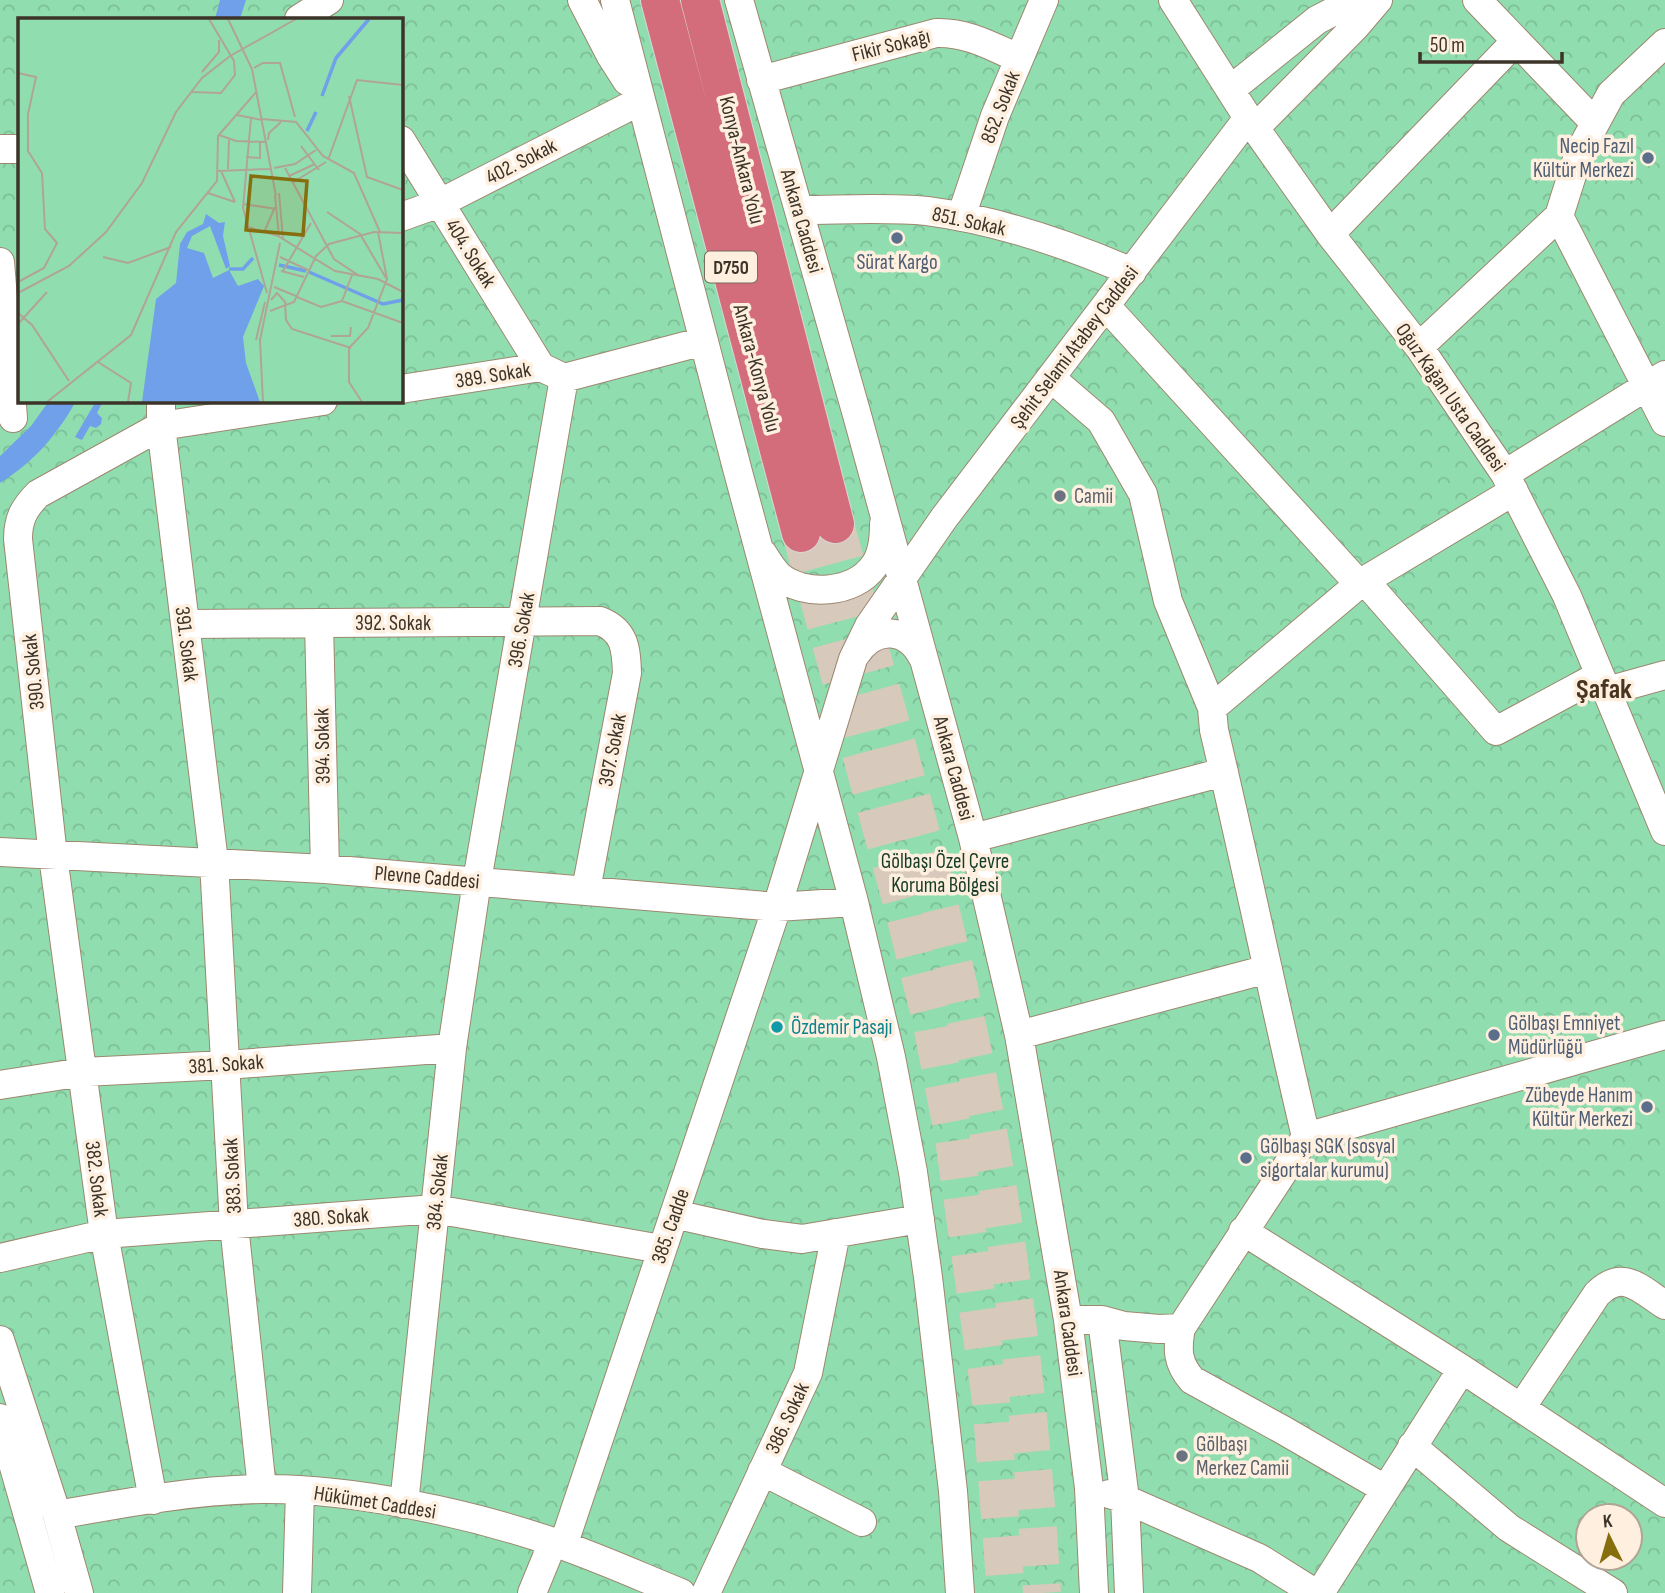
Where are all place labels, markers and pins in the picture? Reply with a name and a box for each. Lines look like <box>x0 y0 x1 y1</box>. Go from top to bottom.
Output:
place label: Necip Fazıl Kültür Merkezi <box>1533 134 1634 183</box>
marker: Necip Fazıl Kültür Merkezi <box>1640 150 1656 166</box>
marker: Sürat Kargo <box>889 230 905 246</box>
place label: Sürat Kargo <box>856 250 938 275</box>
place label: Camii <box>1074 484 1113 509</box>
marker: Camii <box>1052 488 1068 504</box>
place label: Gölbaşı Emniyet Müdürlüğü <box>1508 1011 1620 1060</box>
place label: Özdemir Pasajı <box>791 1015 892 1040</box>
marker: Özdemir Pasajı <box>769 1019 785 1035</box>
marker: Gölbaşı Emniyet Müdürlüğü <box>1486 1027 1502 1043</box>
place label: Zübeyde Hanım Kültür Merkezi <box>1525 1083 1633 1132</box>
marker: Zübeyde Hanım Kültür Merkezi <box>1639 1099 1655 1115</box>
place label: Gölbaşı SGK (sosyal sigortalar kurumu) <box>1260 1134 1395 1183</box>
marker: Gölbaşı SGK (sosyal sigortalar kurumu) <box>1238 1150 1254 1166</box>
place label: Gölbaşı Merkez Camii <box>1196 1432 1289 1481</box>
marker: Gölbaşı Merkez Camii <box>1174 1448 1190 1464</box>

